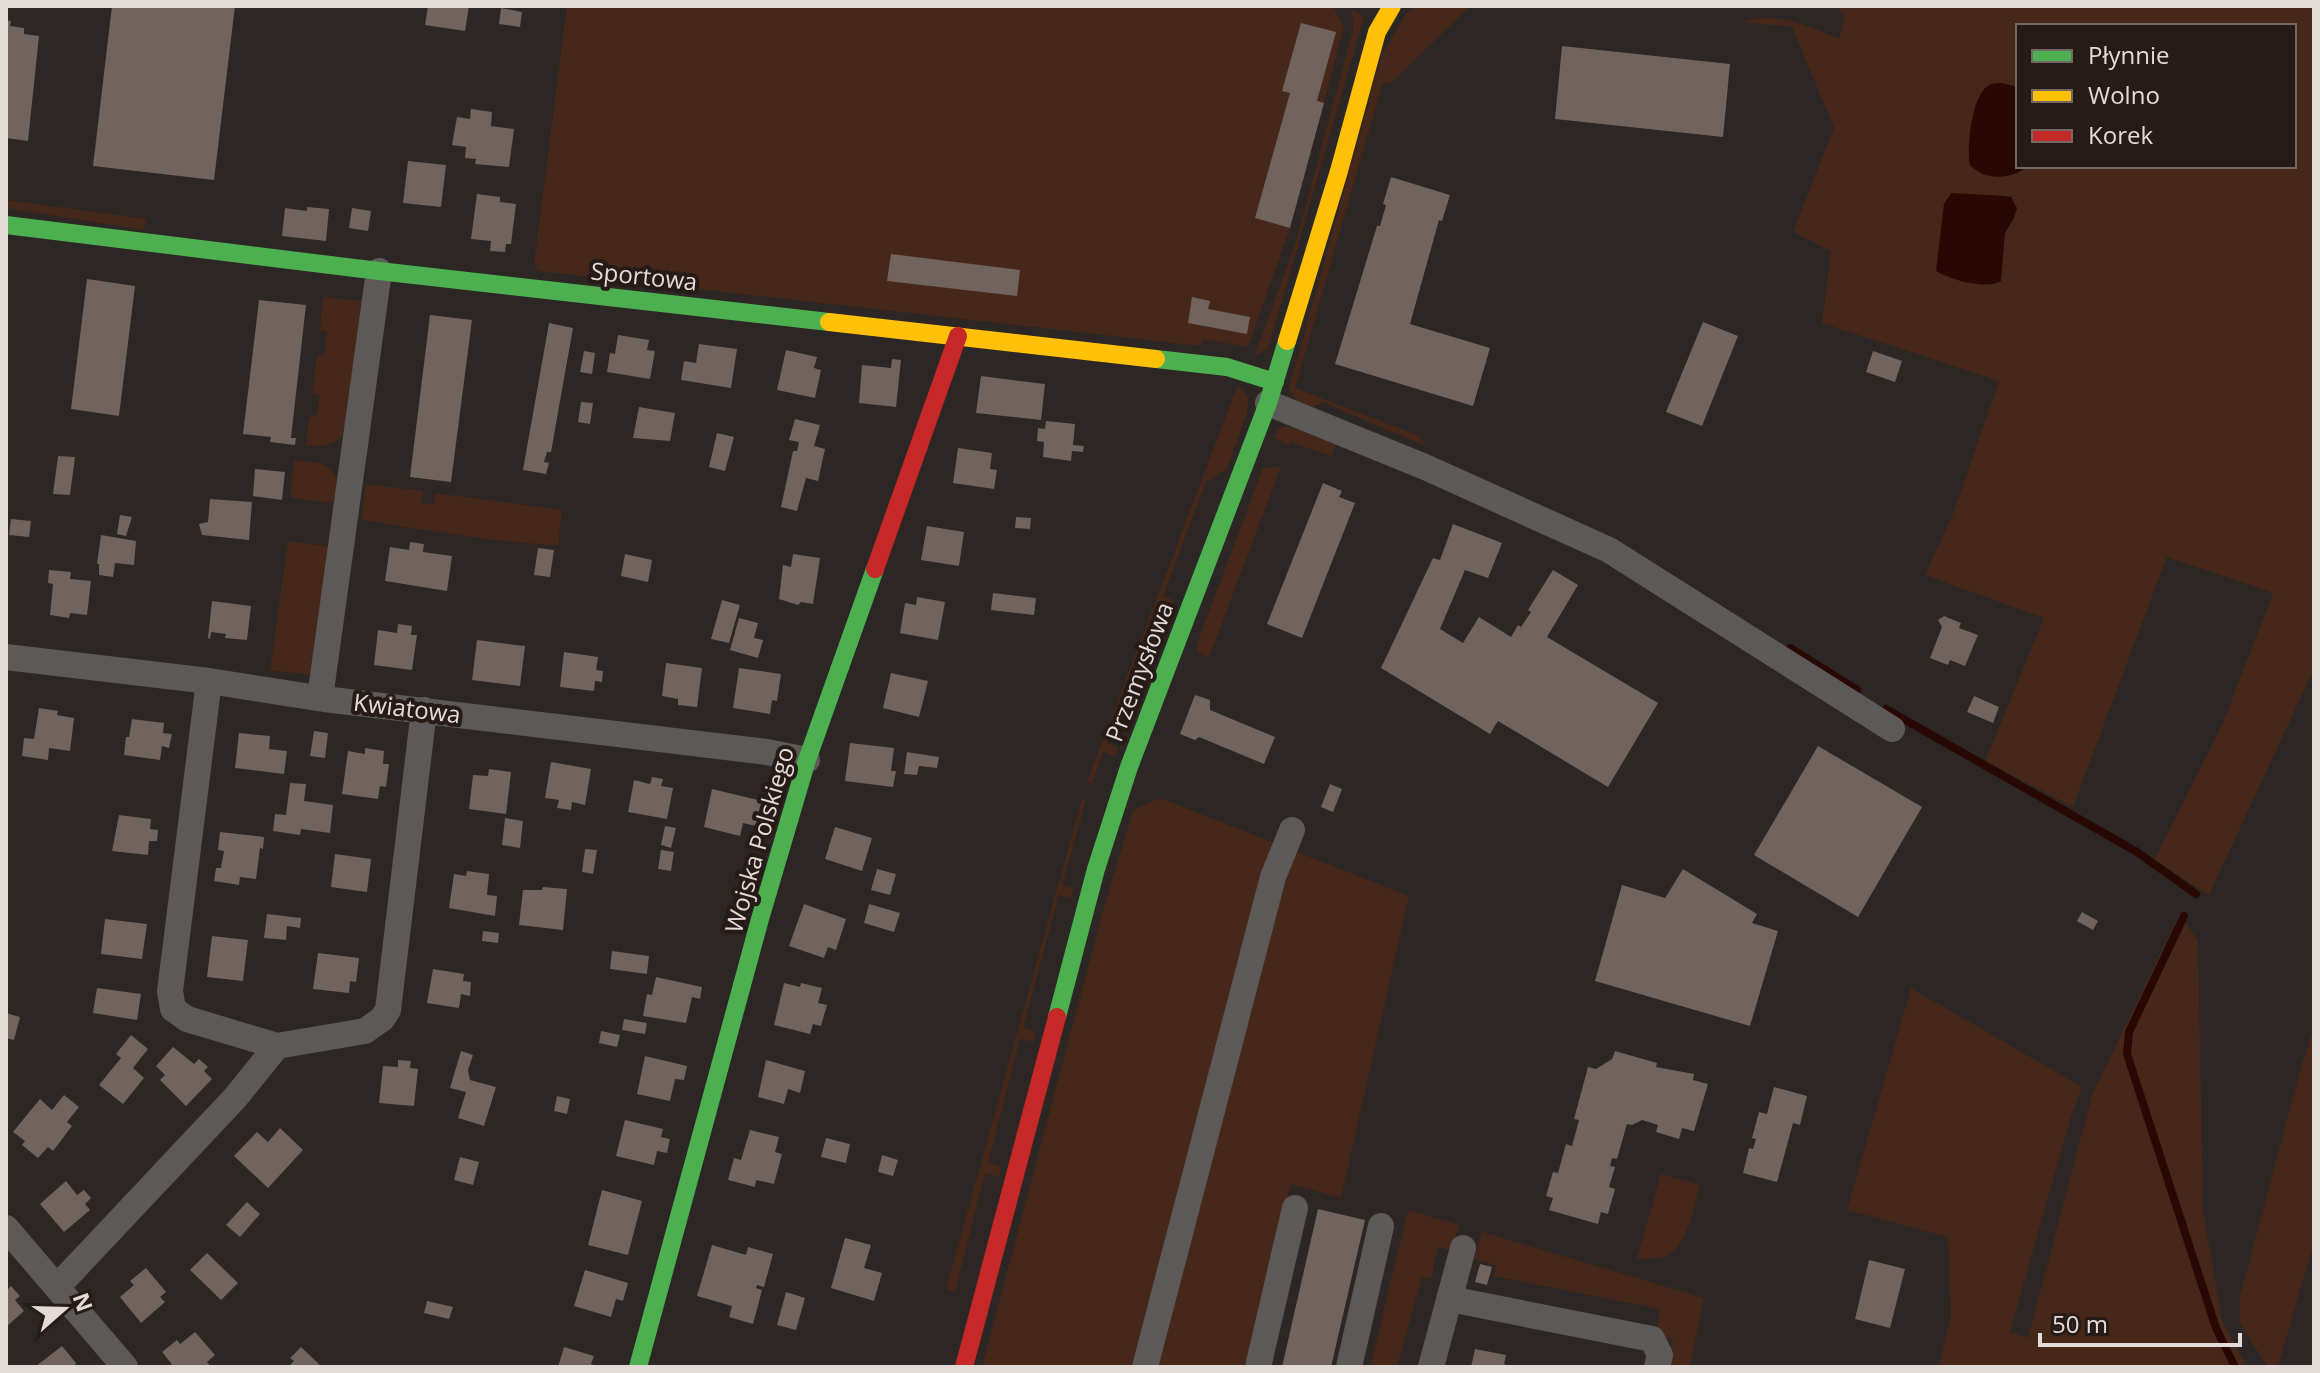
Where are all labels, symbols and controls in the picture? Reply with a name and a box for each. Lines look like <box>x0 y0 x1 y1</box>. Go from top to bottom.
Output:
legend <box>2016 24 2296 168</box>
text: Płynnie <box>2088 38 2170 71</box>
text: Wolno <box>2088 78 2160 111</box>
text: Korek <box>2088 118 2153 151</box>
street label: Sportowa <box>589 254 699 298</box>
street label: Przemysłowa <box>1097 597 1180 746</box>
street label: Kwiatowa <box>352 685 463 730</box>
street label: Wojska Polskiego <box>716 743 801 937</box>
north arrow <box>24 1269 104 1349</box>
text: N <box>67 1288 101 1315</box>
scale bar <box>2040 1297 2240 1347</box>
text: 50 m <box>2052 1307 2108 1340</box>

